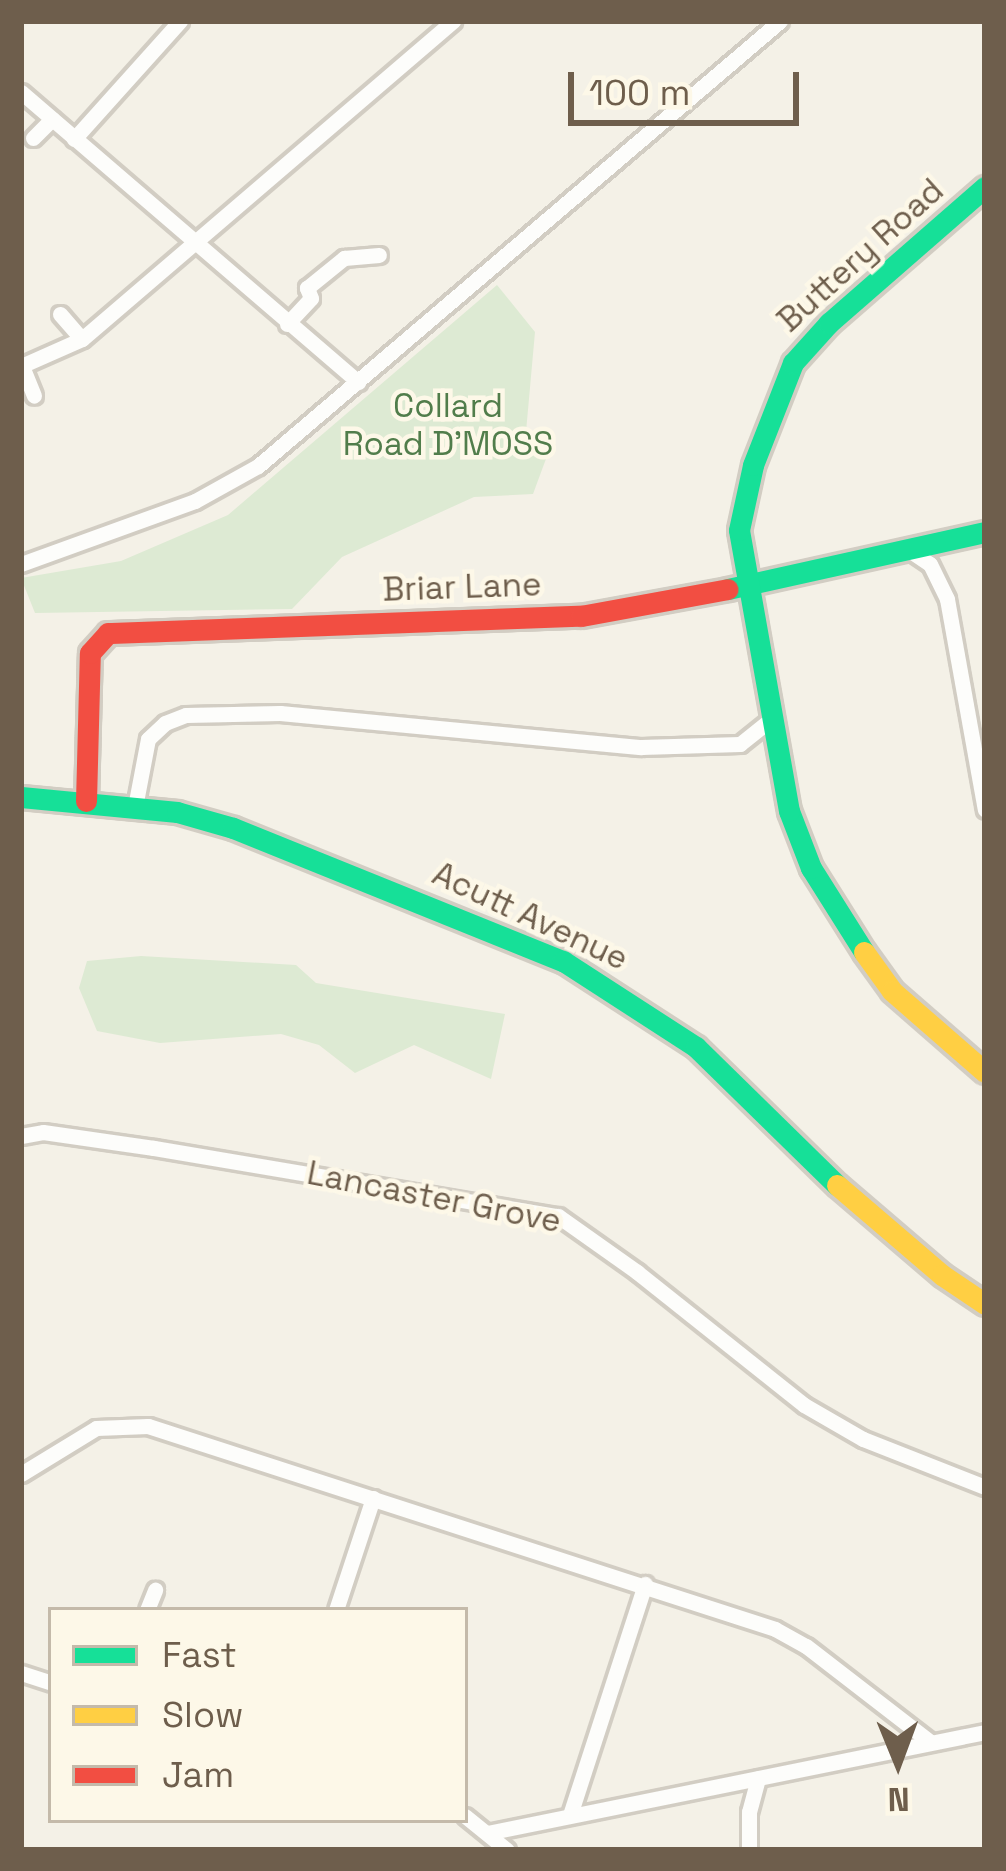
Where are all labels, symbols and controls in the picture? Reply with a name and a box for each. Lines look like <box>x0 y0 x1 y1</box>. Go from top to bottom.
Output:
scale bar <box>574 48 805 122</box>
text: 100 m <box>589 70 690 116</box>
street label: Buttery Road <box>770 171 952 341</box>
park label: Collard Road D'MOSS <box>343 387 553 465</box>
street label: Briar Lane <box>382 565 542 611</box>
street label: Acutt Avenue <box>426 854 634 980</box>
street label: Lancaster Grove <box>304 1154 564 1242</box>
legend <box>48 1607 468 1823</box>
text: Fast <box>162 1632 237 1678</box>
text: Slow <box>162 1692 244 1738</box>
north arrow <box>838 1703 958 1823</box>
text: Jam <box>162 1752 234 1798</box>
text: N <box>887 1778 910 1820</box>

